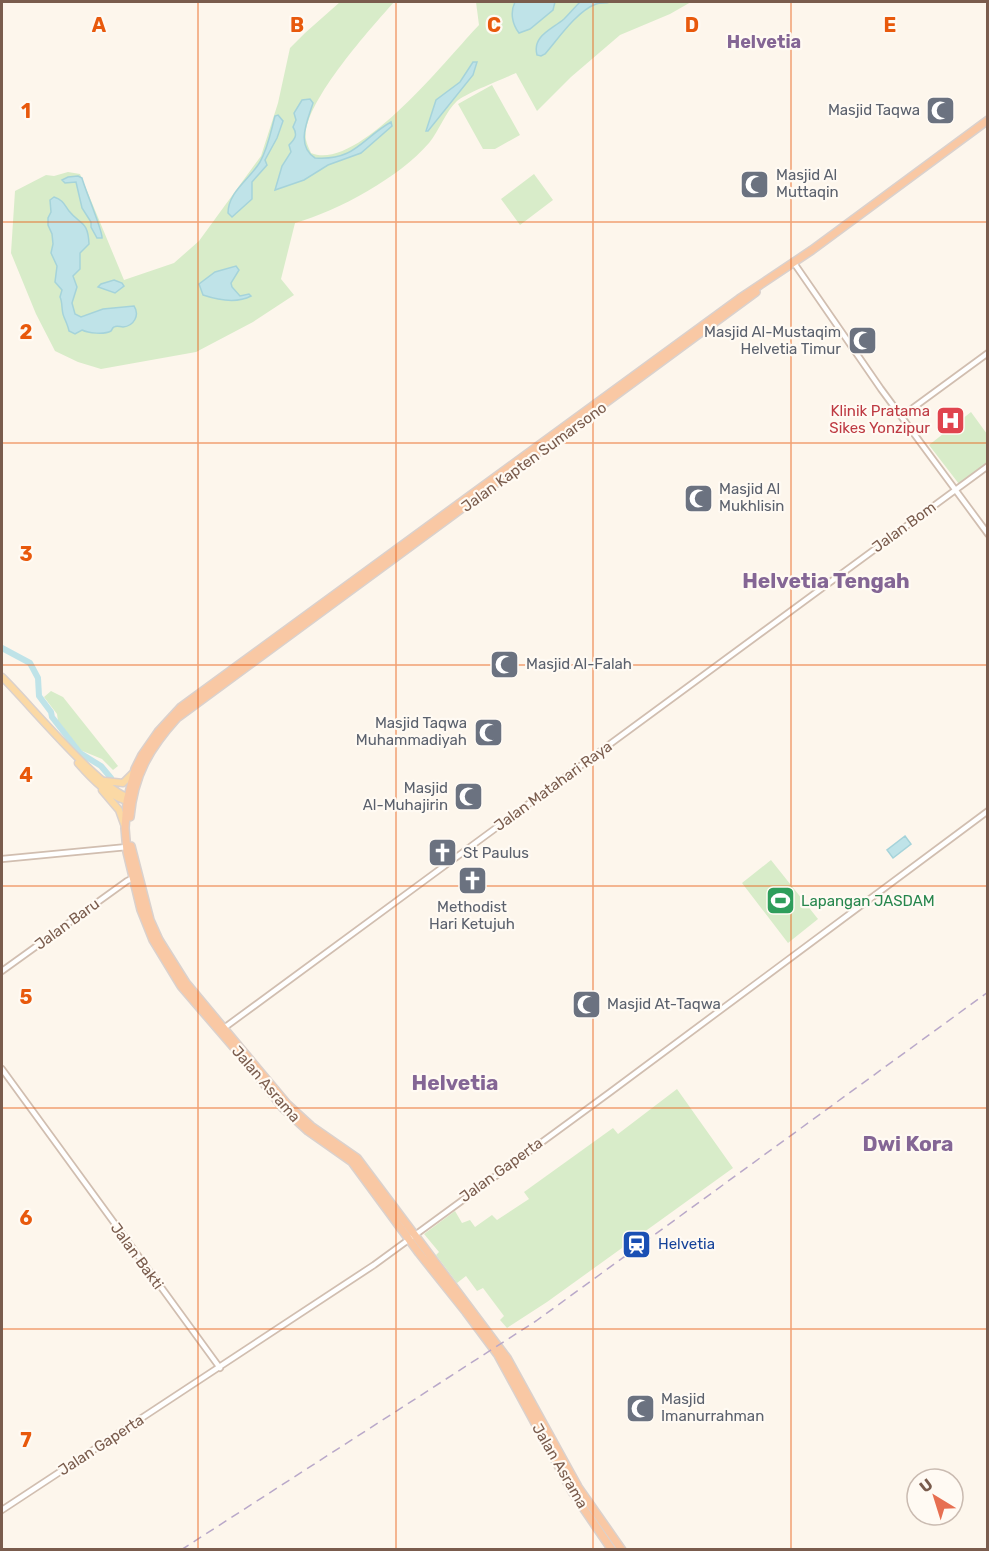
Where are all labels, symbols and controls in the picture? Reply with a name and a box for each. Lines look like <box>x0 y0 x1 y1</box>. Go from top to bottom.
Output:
text: A <box>92 13 107 37</box>
text: B <box>290 13 304 37</box>
text: C <box>487 13 501 37</box>
text: D <box>685 13 699 37</box>
text: E <box>884 13 896 37</box>
district label: Helvetia <box>727 31 801 53</box>
mosque icon: Masjid Taqwa <box>925 94 957 126</box>
text: 1 <box>21 99 31 123</box>
place label: Masjid Taqwa <box>828 101 920 119</box>
place label: Masjid Al Muttaqin <box>776 166 839 201</box>
mosque icon: Masjid Al Muttaqin <box>739 168 771 200</box>
text: 2 <box>20 320 33 344</box>
place label: Masjid Al-Mustaqim Helvetia Timur <box>704 323 841 358</box>
mosque icon: Masjid Al-Mustaqim Helvetia Timur <box>846 325 878 357</box>
street label: Jalan Kapten Sumarsono <box>458 398 610 516</box>
place label: Klinik Pratama Sikes Yonzipur <box>829 402 930 437</box>
hospital icon: Klinik Pratama Sikes Yonzipur <box>935 404 967 436</box>
place label: Masjid Al Mukhlisin <box>719 480 784 515</box>
mosque icon: Masjid Al Mukhlisin <box>682 482 714 514</box>
street label: Jalan Bom <box>869 498 939 556</box>
text: 3 <box>19 542 33 566</box>
district label: Helvetia Tengah <box>742 568 910 593</box>
mosque icon: Masjid Al-Falah <box>489 648 521 680</box>
place label: Masjid Al-Falah <box>526 655 632 673</box>
place label: Masjid Taqwa Muhammadiyah <box>356 714 467 749</box>
mosque icon: Masjid Taqwa Muhammadiyah <box>472 716 504 748</box>
street label: Jalan Matahari Raya <box>491 737 615 835</box>
text: 4 <box>19 763 33 787</box>
place label: Masjid Al-Muhajirin <box>363 779 448 814</box>
mosque icon: Masjid Al-Muhajirin <box>453 781 485 813</box>
church icon: St Paulus <box>426 837 458 869</box>
place label: St Paulus <box>463 844 529 862</box>
church icon: Methodist Hari Ketujuh <box>456 864 488 896</box>
sports icon: Lapangan JASDAM <box>764 885 796 917</box>
place label: Lapangan JASDAM <box>801 892 935 910</box>
street label: Jalan Baru <box>31 895 103 953</box>
place label: Methodist Hari Ketujuh <box>429 898 515 933</box>
text: 5 <box>20 985 33 1009</box>
mosque icon: Masjid At-Taqwa <box>570 988 602 1020</box>
place label: Masjid At-Taqwa <box>607 995 721 1013</box>
street label: Jalan Asrama <box>228 1042 304 1126</box>
district label: Helvetia <box>412 1070 498 1095</box>
district label: Dwi Kora <box>862 1131 954 1156</box>
street label: Jalan Gaperta <box>456 1134 546 1206</box>
text: 6 <box>19 1206 33 1230</box>
street label: Jalan Bakti <box>107 1219 167 1293</box>
station icon: Helvetia <box>621 1228 653 1260</box>
place label: Helvetia <box>658 1235 715 1253</box>
place label: Masjid Imanurrahman <box>661 1390 764 1425</box>
mosque icon: Masjid Imanurrahman <box>624 1392 656 1424</box>
street label: Jalan Gaperta <box>55 1411 147 1479</box>
street label: Jalan Asrama <box>528 1420 592 1512</box>
text: 7 <box>20 1428 32 1452</box>
north arrow <box>905 1467 965 1527</box>
text: U <box>916 1475 936 1497</box>

